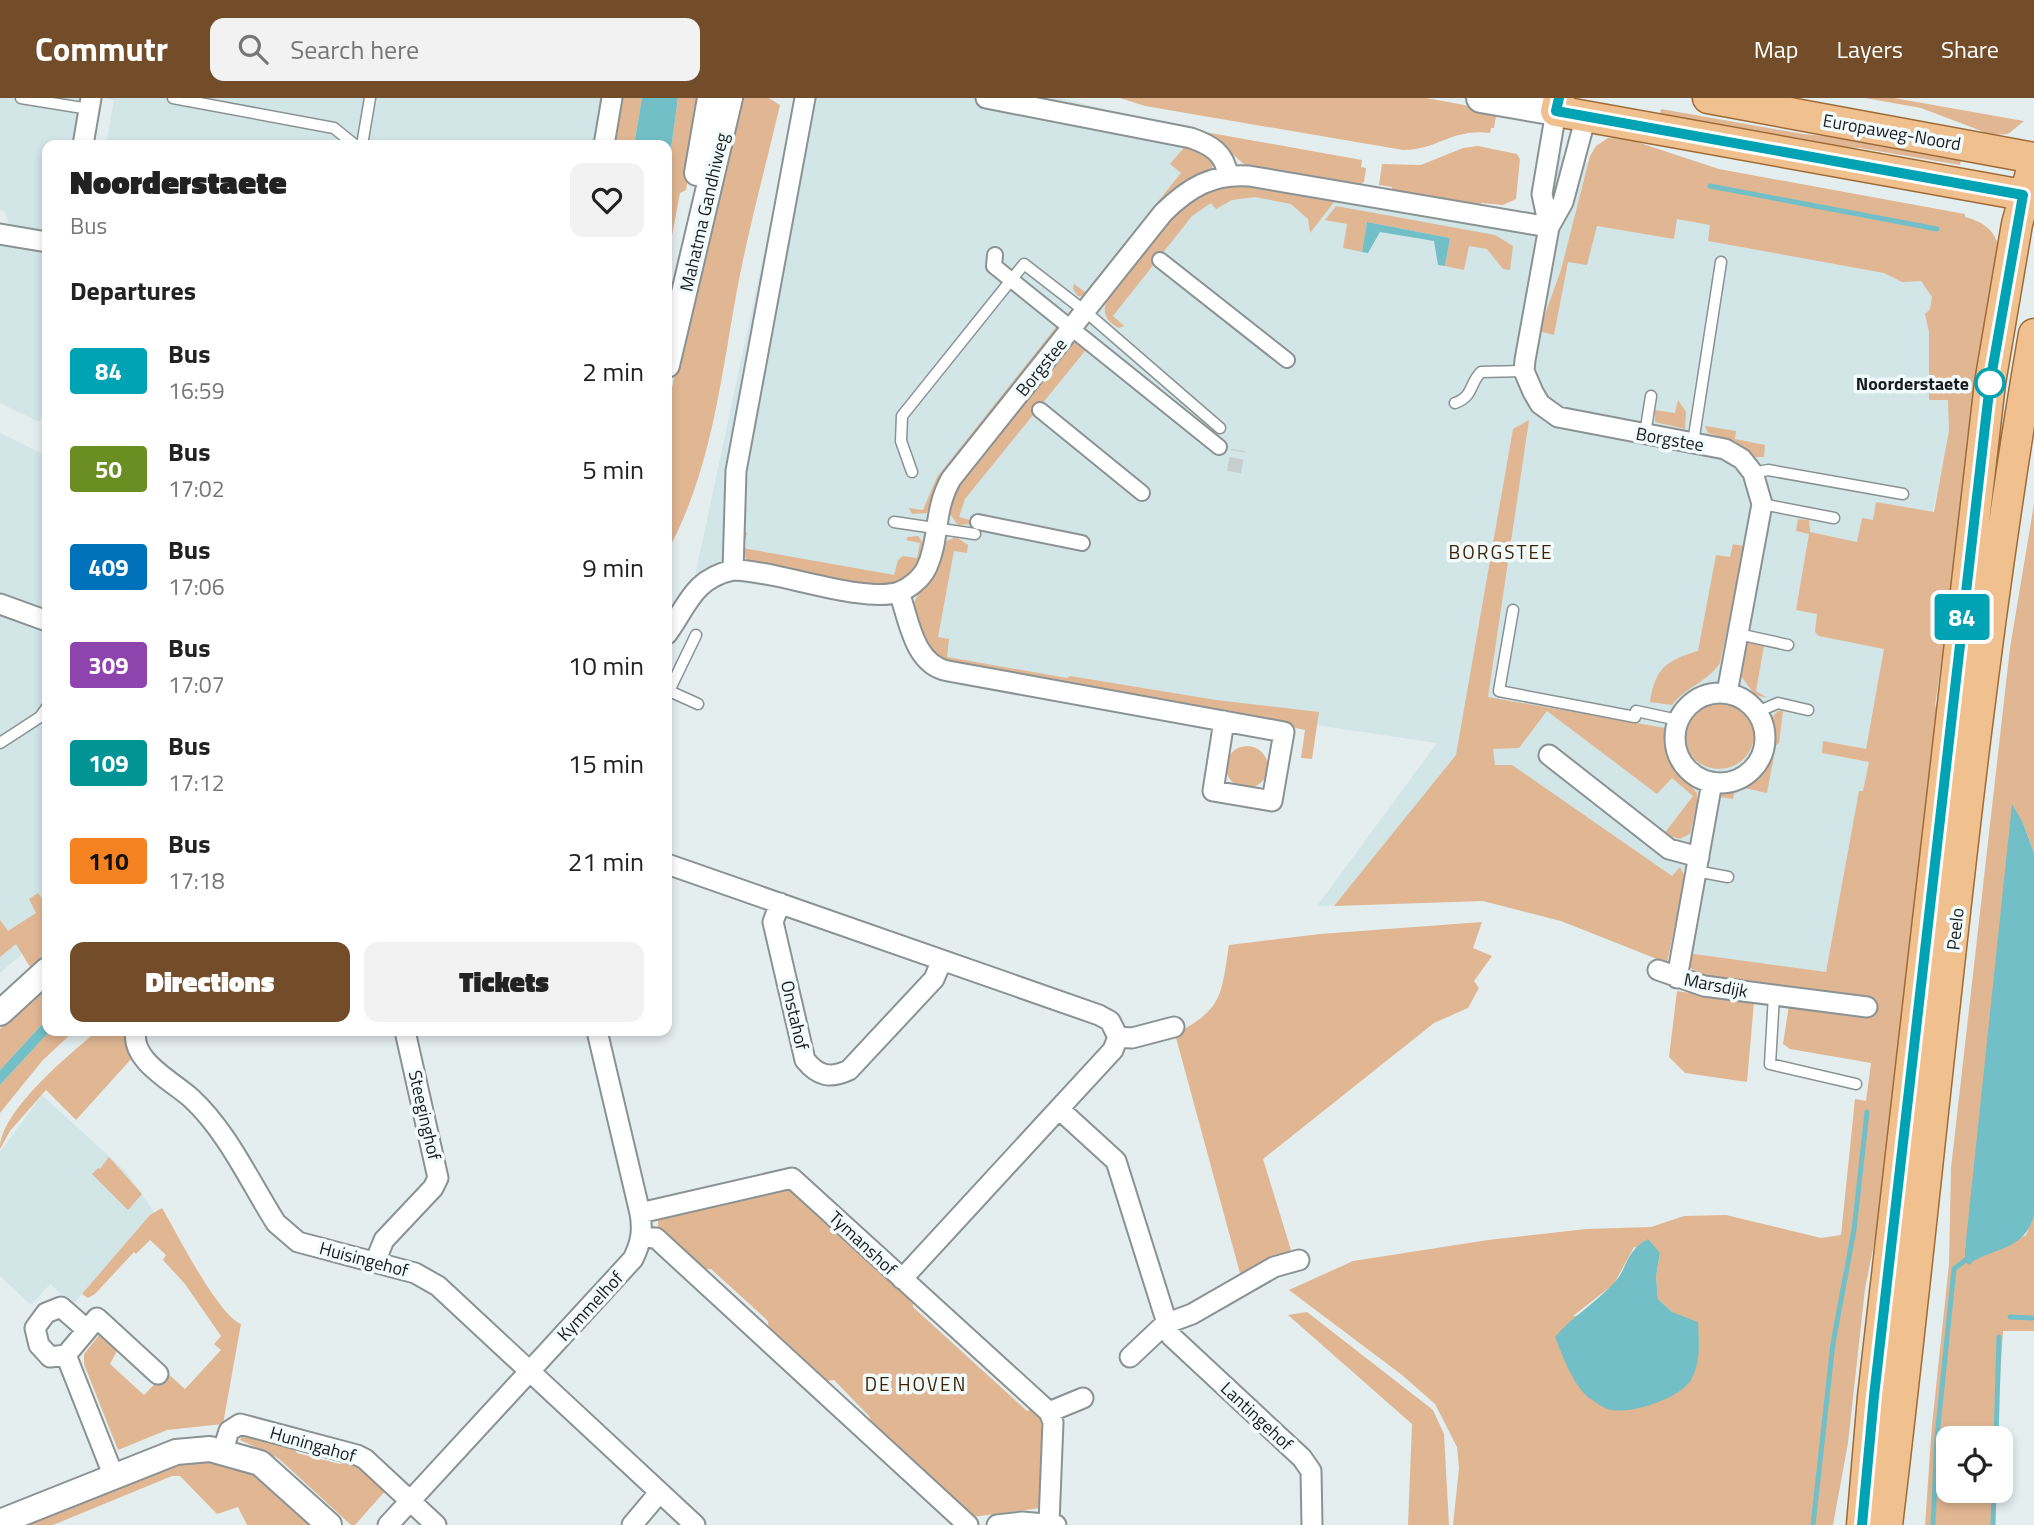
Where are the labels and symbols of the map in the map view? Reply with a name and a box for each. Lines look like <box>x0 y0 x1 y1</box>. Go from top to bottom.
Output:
street label: Europaweg-Noord <box>1821 107 1963 157</box>
street label: Mahatma Gandhiweg <box>673 130 735 294</box>
street label: Borgstee <box>1009 332 1073 402</box>
marker: Noorderstaete <box>1975 368 2005 398</box>
place label: Noorderstaete <box>1856 370 1969 397</box>
street label: Borgstee <box>1634 420 1706 458</box>
district label: BORGSTEE <box>1449 537 1553 566</box>
line badge: 84 <box>1930 594 1994 640</box>
street label: Peelo <box>1939 906 1971 952</box>
street label: Marsdijk <box>1682 966 1751 1005</box>
street label: Onstahof <box>774 978 816 1052</box>
street label: Steeginghof <box>402 1067 448 1163</box>
street label: Tymanshof <box>823 1204 903 1282</box>
street label: Huisingehof <box>317 1234 412 1284</box>
street label: Kymmelhof <box>550 1265 630 1347</box>
district label: DE HOVEN <box>865 1369 967 1398</box>
street label: Lantingehof <box>1215 1375 1299 1457</box>
street label: Huningahof <box>267 1419 359 1469</box>

